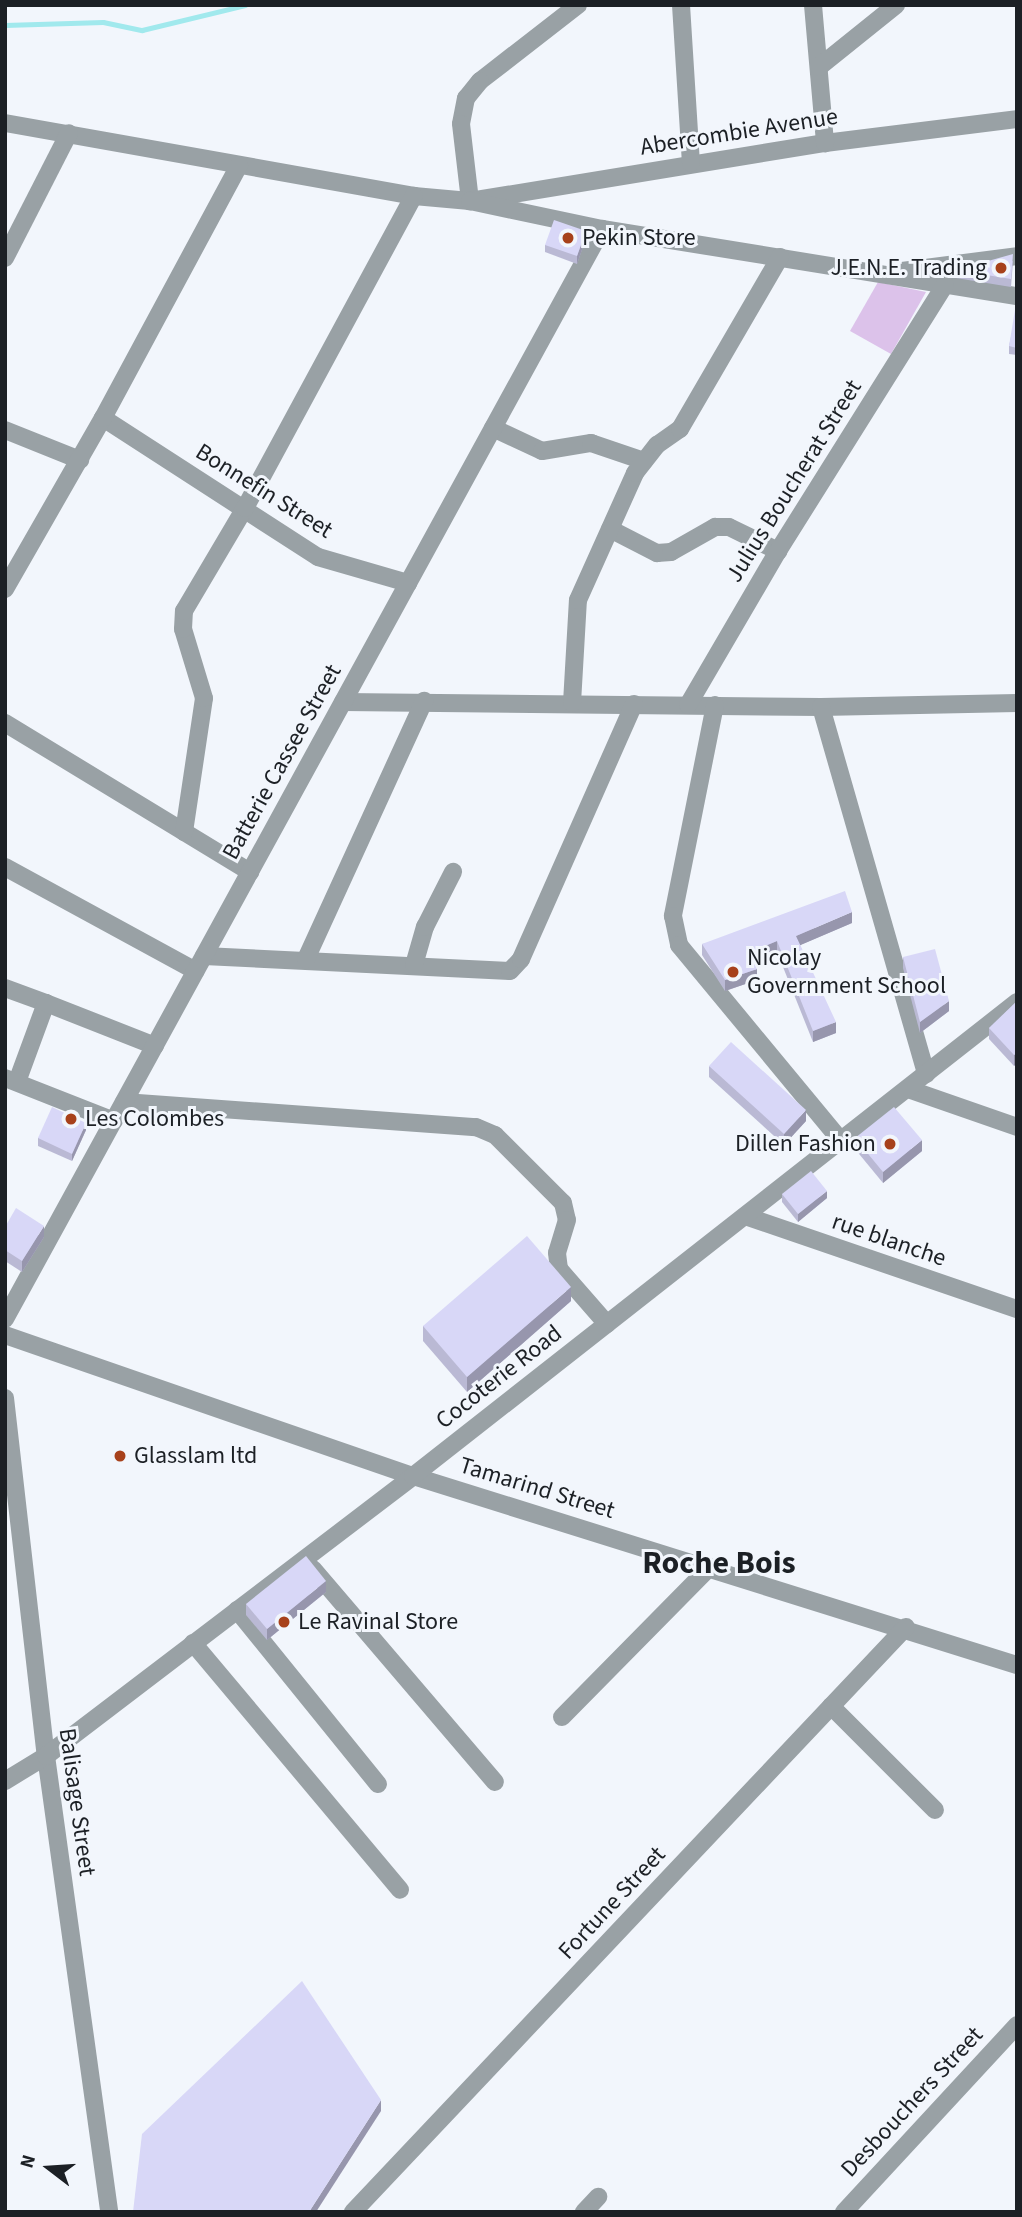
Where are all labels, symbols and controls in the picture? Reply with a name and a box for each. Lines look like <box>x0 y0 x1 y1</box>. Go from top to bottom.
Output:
street label: Abercombie Avenue <box>638 102 840 162</box>
place label: Pekin Store <box>582 224 696 252</box>
marker: Pekin Store <box>560 230 576 246</box>
place label: J.E.N.E. Trading <box>830 254 987 282</box>
marker: J.E.N.E. Trading <box>993 260 1009 276</box>
street label: Julius Boucherat Street <box>720 375 868 587</box>
street label: Bonnefin Street <box>190 437 338 545</box>
street label: Batterie Cassee Street <box>216 659 348 865</box>
place label: Nicolay Government School <box>747 944 946 1000</box>
marker: Nicolay Government School <box>725 964 741 980</box>
place label: Les Colombes <box>85 1105 224 1133</box>
marker: Les Colombes <box>63 1111 79 1127</box>
place label: Dillen Fashion <box>735 1130 876 1158</box>
marker: Dillen Fashion <box>882 1136 898 1152</box>
street label: rue blanche <box>828 1207 950 1273</box>
street label: Cocoterie Road <box>430 1319 568 1435</box>
place label: Glasslam ltd <box>134 1442 257 1470</box>
marker: Glasslam ltd <box>112 1448 128 1464</box>
street label: Tamarind Street <box>456 1451 618 1525</box>
district label: Roche Bois <box>642 1544 796 1582</box>
place label: Le Ravinal Store <box>298 1608 458 1636</box>
marker: Le Ravinal Store <box>276 1614 292 1630</box>
street label: Balisage Street <box>52 1726 102 1878</box>
street label: Fortune Street <box>552 1841 672 1965</box>
street label: Desbouchers Street <box>835 2021 989 2183</box>
north arrow <box>14 2133 84 2203</box>
text: N <box>14 2152 43 2172</box>

